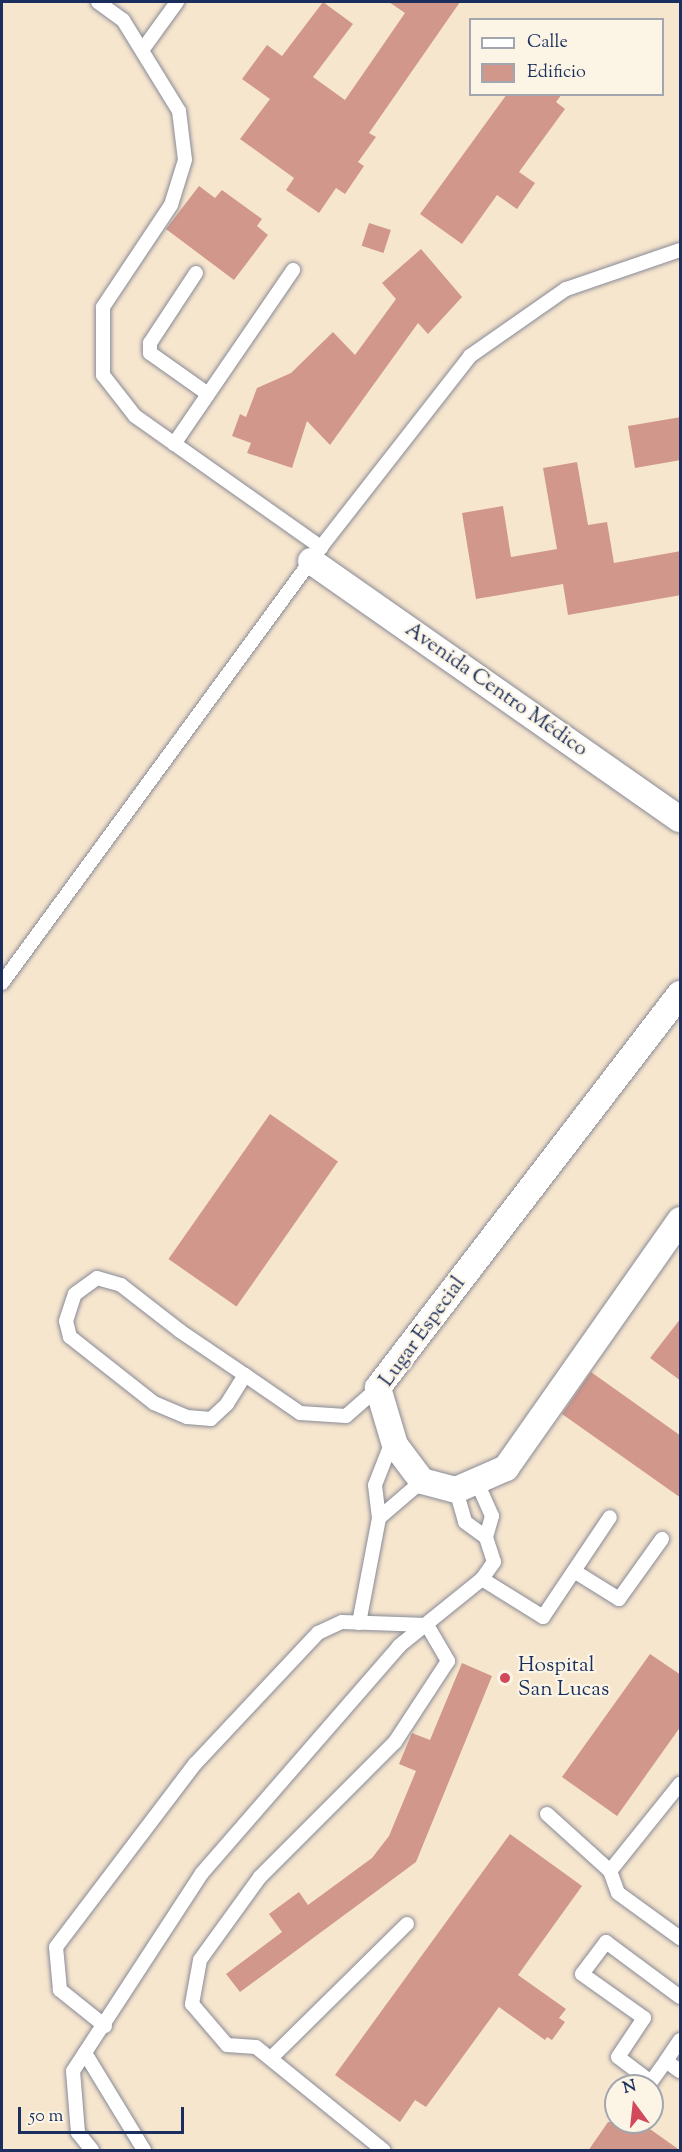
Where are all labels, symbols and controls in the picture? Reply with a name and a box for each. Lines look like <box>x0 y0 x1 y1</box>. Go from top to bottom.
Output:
legend <box>469 18 664 96</box>
text: Calle <box>527 30 568 56</box>
text: Edificio <box>527 60 586 86</box>
street label: Avenida Centro Médico <box>400 617 592 763</box>
street label: Lugar Especial <box>375 1272 471 1392</box>
place label: Hospital San Lucas <box>518 1653 609 1703</box>
marker: Hospital San Lucas <box>496 1669 514 1687</box>
north arrow <box>604 2074 664 2134</box>
text: N <box>621 2075 639 2101</box>
scale bar <box>21 2095 188 2133</box>
text: 50 m <box>29 2104 63 2130</box>

